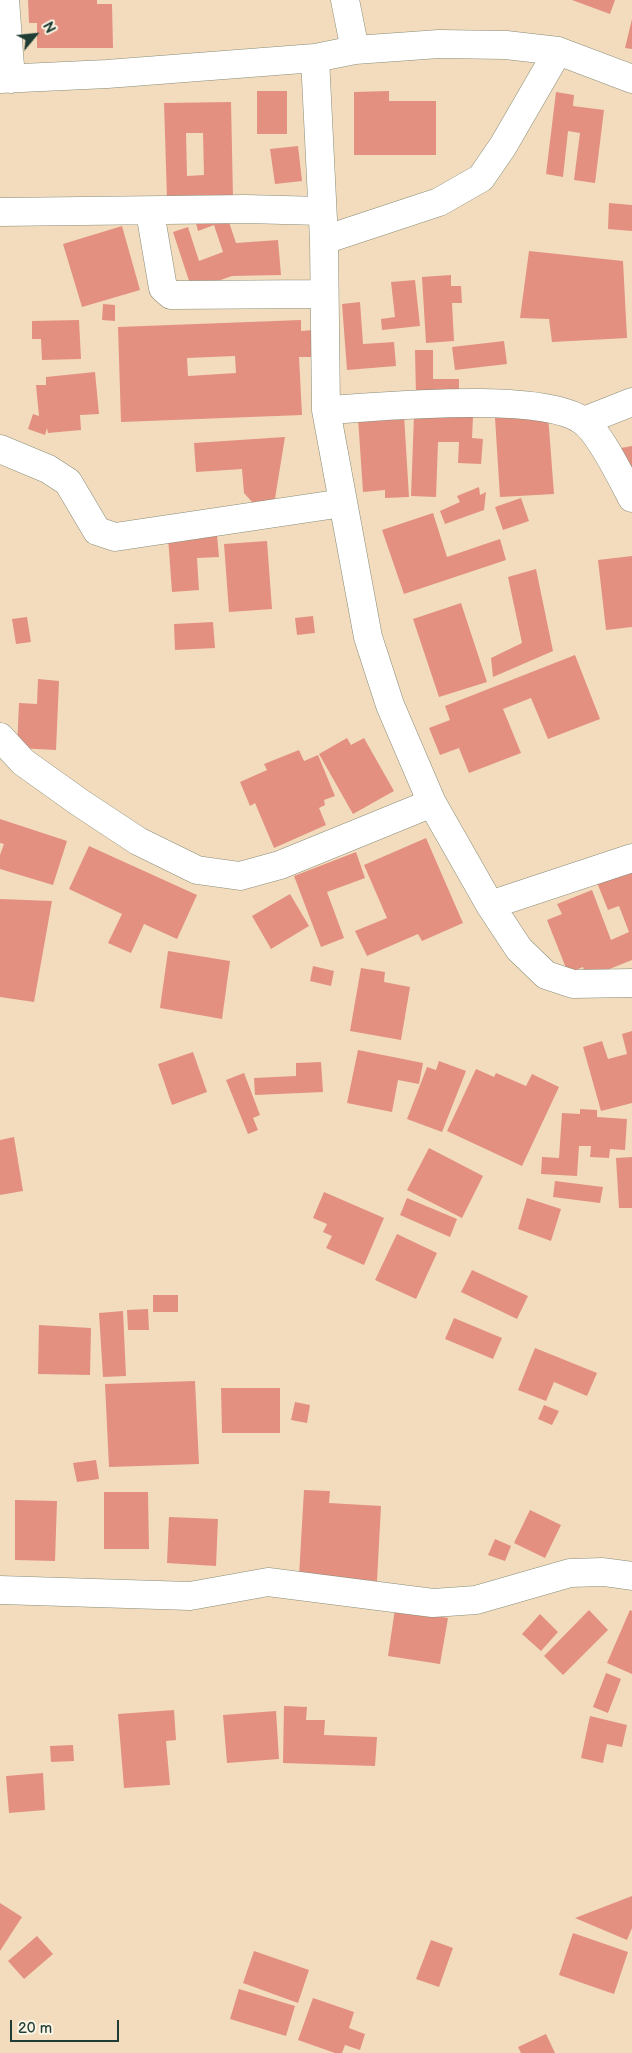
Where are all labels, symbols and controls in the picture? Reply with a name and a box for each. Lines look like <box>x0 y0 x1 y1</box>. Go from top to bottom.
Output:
north arrow <box>10 10 60 60</box>
text: N <box>39 19 59 36</box>
scale bar <box>12 2010 121 2042</box>
text: 20 m <box>18 2019 52 2038</box>

